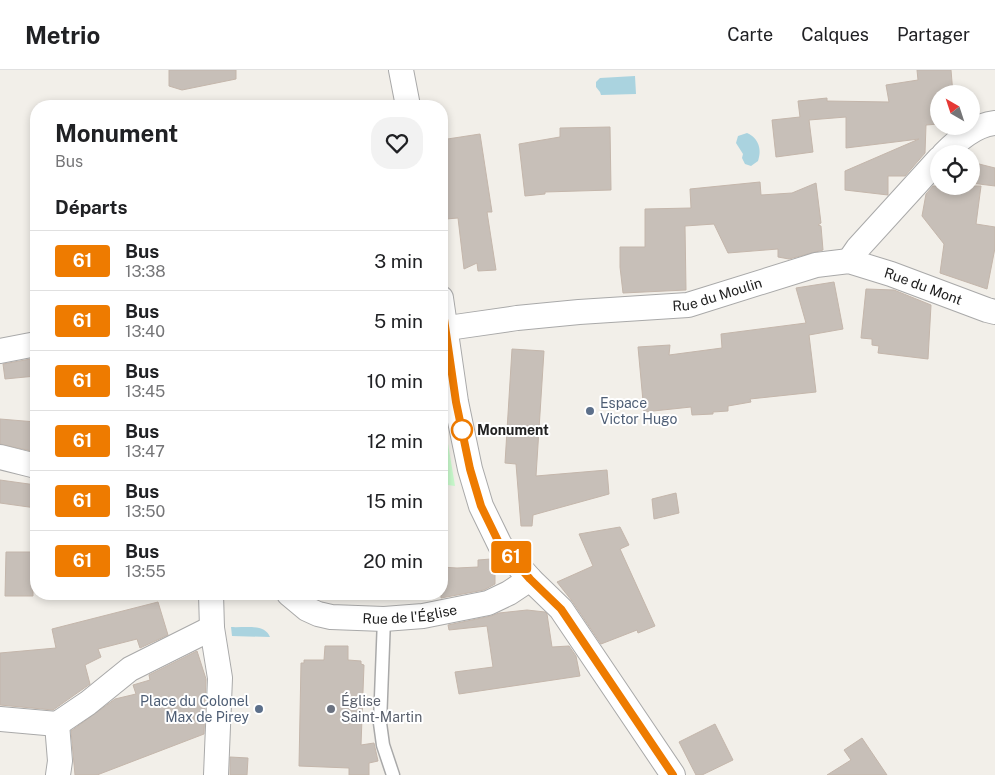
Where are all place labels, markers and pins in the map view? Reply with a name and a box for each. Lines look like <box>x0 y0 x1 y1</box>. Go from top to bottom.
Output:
place label: Espace Victor Hugo <box>600 395 678 427</box>
marker: Espace Victor Hugo <box>584 405 596 417</box>
marker: Monument <box>451 419 473 441</box>
place label: Monument <box>477 422 549 438</box>
place label: Église Saint-Martin <box>341 692 422 725</box>
place label: Place du Colonel Max de Pirey <box>140 693 249 725</box>
marker: Place du Colonel Max de Pirey <box>253 703 265 715</box>
marker: Église Saint-Martin <box>325 703 337 715</box>

